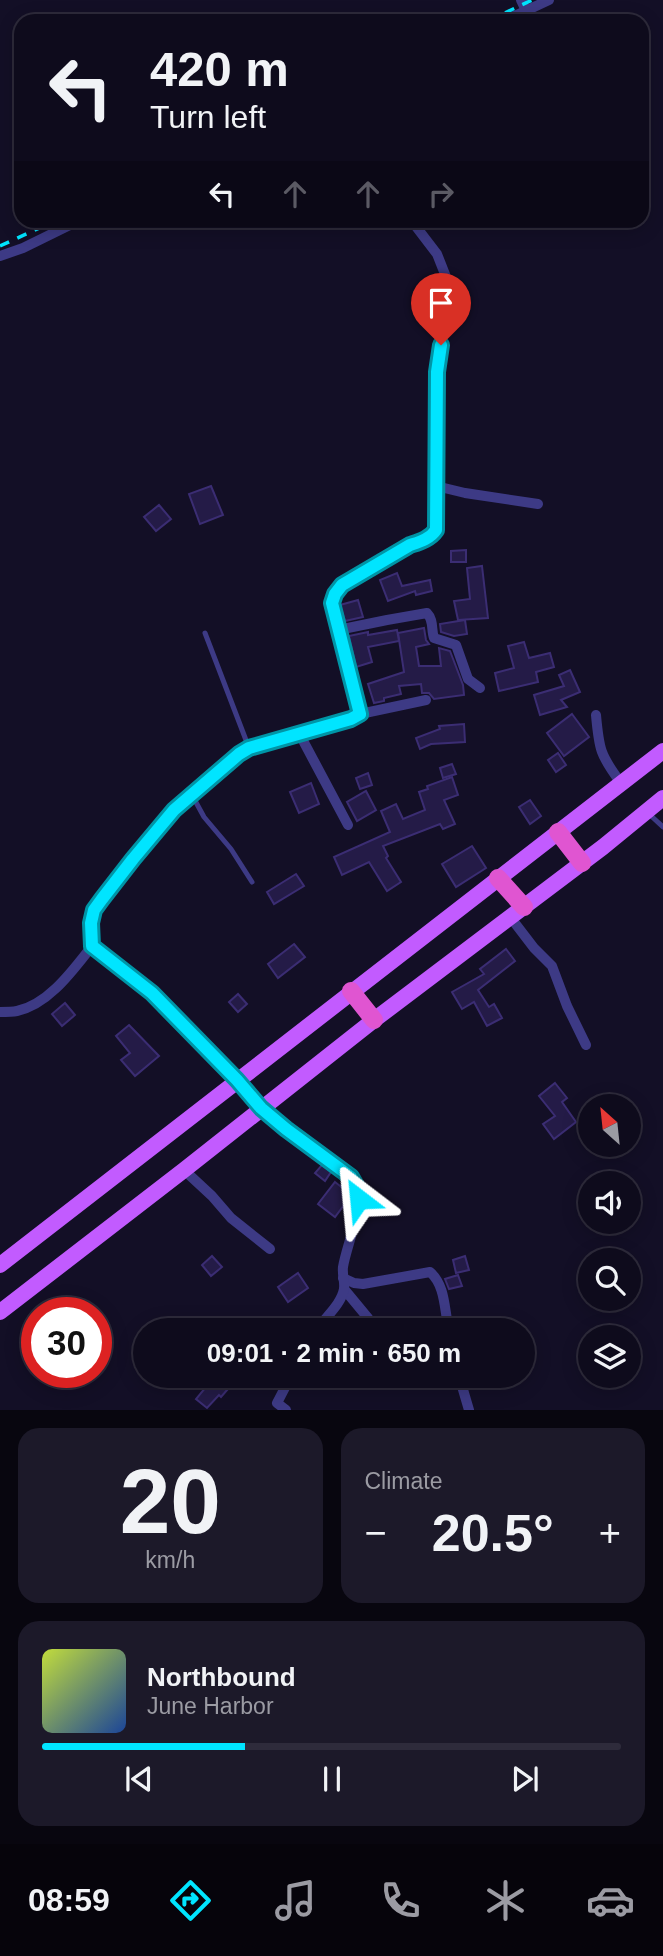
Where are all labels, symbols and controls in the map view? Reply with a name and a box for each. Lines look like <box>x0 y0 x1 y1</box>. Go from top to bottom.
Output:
icon: left <box>35 42 126 133</box>
text: 420 m <box>150 42 289 96</box>
text: Turn left <box>150 99 266 135</box>
icon: left <box>203 175 241 213</box>
icon: ahead <box>276 175 314 213</box>
icon: ahead <box>349 175 387 213</box>
icon: right <box>422 175 460 213</box>
pin <box>411 273 471 345</box>
icon: arrive <box>422 284 460 322</box>
north arrow <box>578 1094 640 1157</box>
map controls <box>578 1094 641 1388</box>
position arrow <box>322 1162 396 1236</box>
button: sound <box>578 1171 641 1234</box>
button: search <box>578 1248 641 1311</box>
speed limit sign: 30 <box>21 1297 112 1388</box>
button: layers <box>578 1325 641 1388</box>
text: 09:01 · 2 min · 650 m <box>207 1338 461 1368</box>
text: 20 <box>120 1451 221 1552</box>
text: Climate <box>365 1468 442 1494</box>
text: 20.5° <box>432 1504 554 1562</box>
text: − <box>365 1512 387 1554</box>
text: + <box>599 1512 621 1554</box>
text: km/h <box>145 1547 195 1573</box>
text: Northbound <box>147 1662 296 1692</box>
text: June Harbor <box>147 1693 274 1719</box>
icon: previous <box>120 1760 158 1798</box>
icon: pause <box>313 1760 351 1798</box>
icon: next <box>506 1760 544 1798</box>
icon: directions <box>166 1876 215 1925</box>
icon: music <box>271 1876 320 1925</box>
icon: phone <box>376 1876 425 1925</box>
icon: climate <box>481 1876 530 1925</box>
icon: car <box>586 1876 635 1925</box>
text: 08:59 <box>28 1882 110 1918</box>

